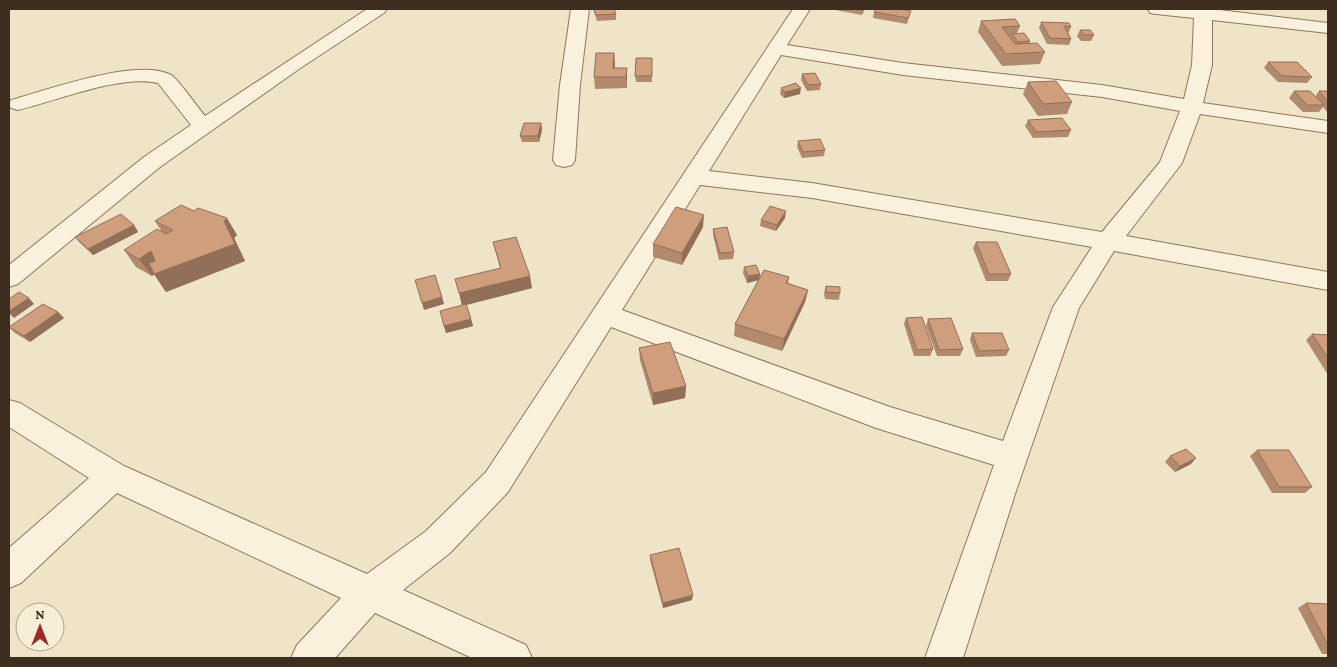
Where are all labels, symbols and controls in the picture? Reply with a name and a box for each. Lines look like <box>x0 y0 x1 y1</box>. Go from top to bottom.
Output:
north arrow <box>15 602 65 652</box>
text: N <box>35 606 45 622</box>

